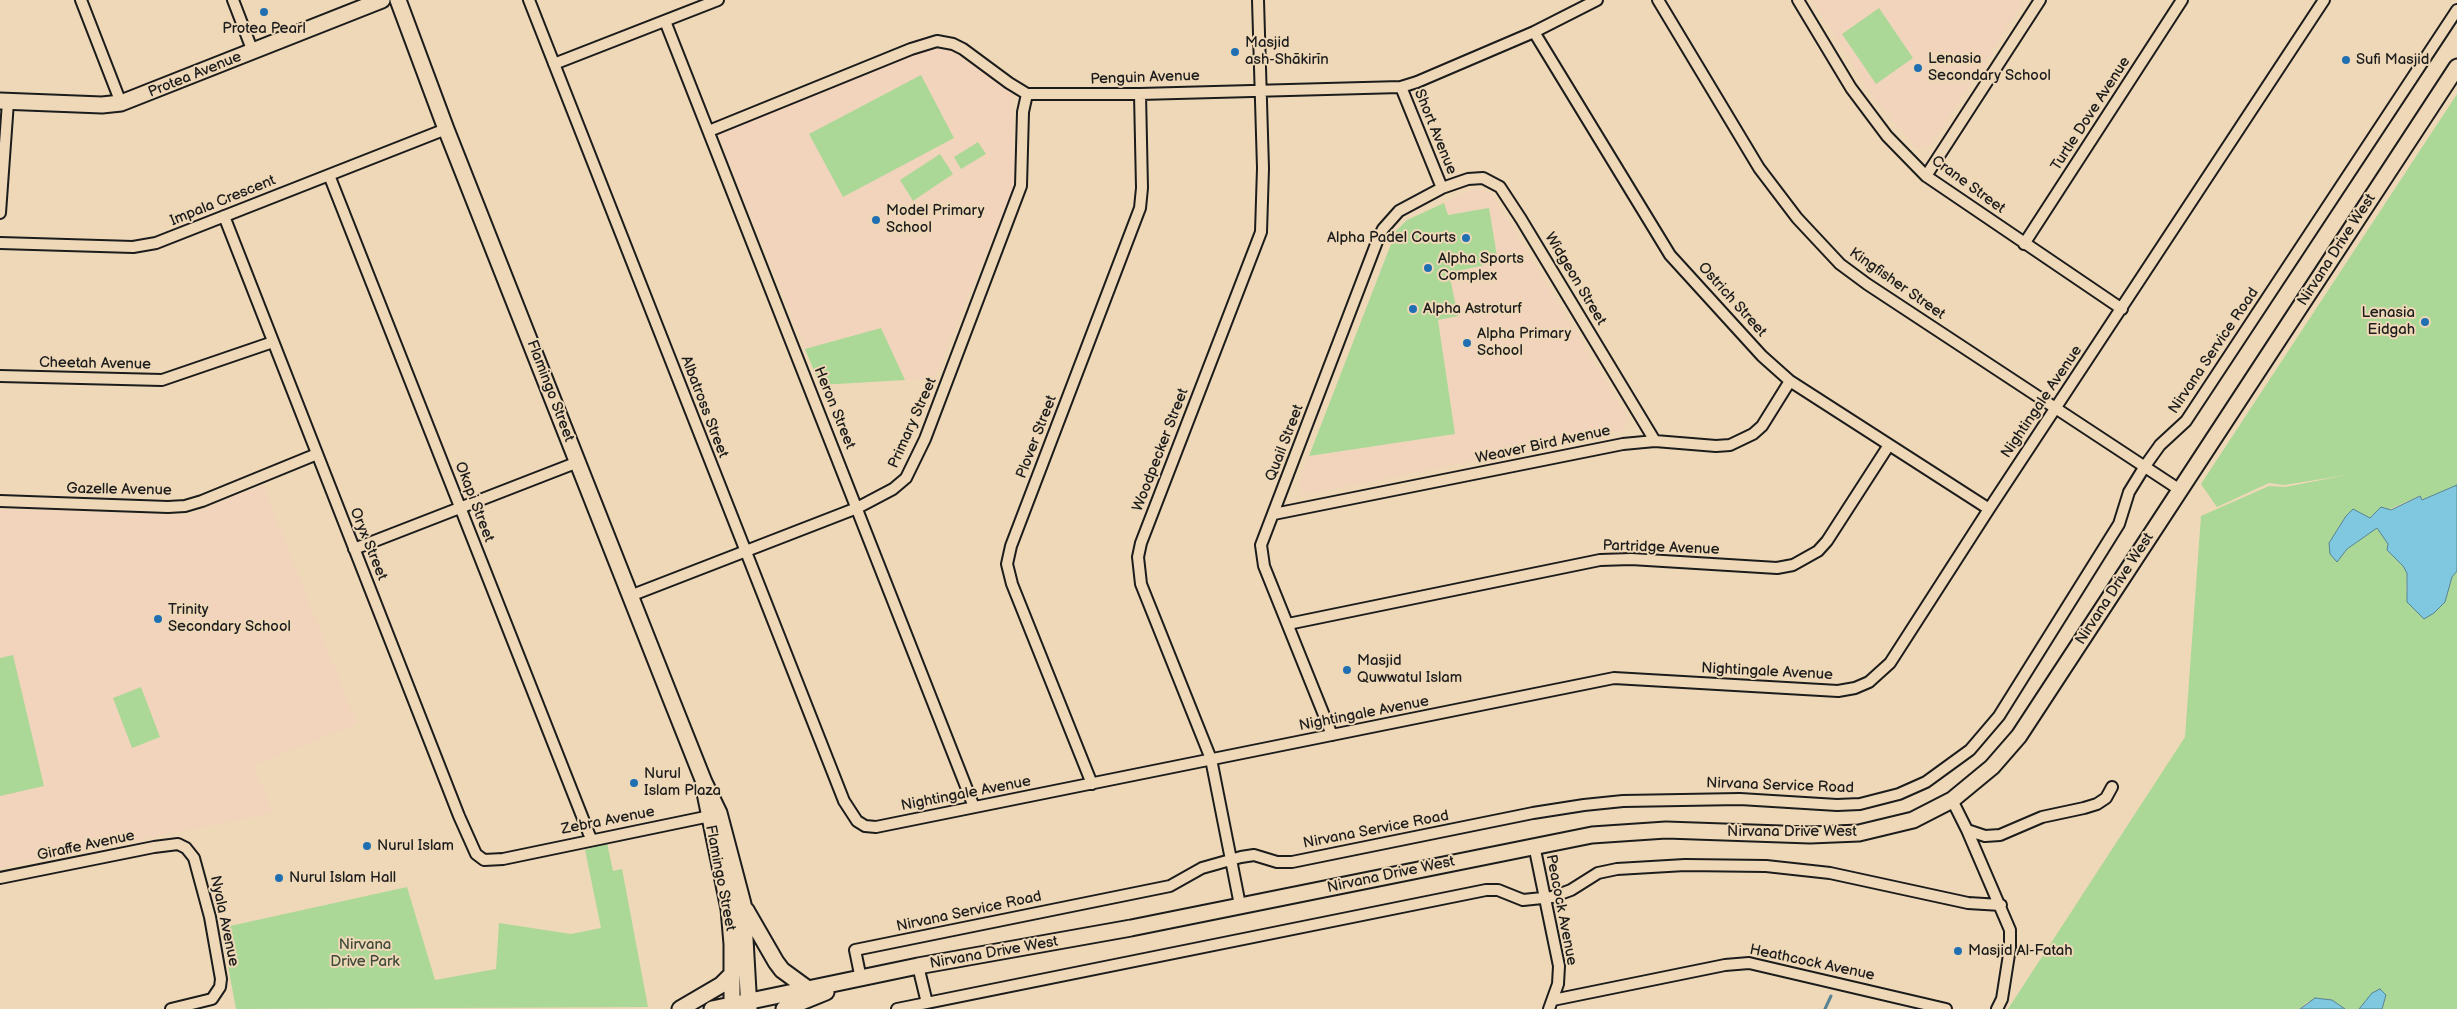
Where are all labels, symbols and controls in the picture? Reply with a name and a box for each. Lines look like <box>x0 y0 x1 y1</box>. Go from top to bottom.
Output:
marker: Protea Pearl <box>258 6 270 18</box>
place label: Protea Pearl <box>222 20 306 38</box>
place label: Masjid ash-Shākirīn <box>1245 34 1329 69</box>
marker: Masjid ash-Shākirīn <box>1229 46 1241 58</box>
street label: Protea Avenue <box>146 48 244 102</box>
place label: Lenasia Secondary School <box>1928 50 2051 85</box>
place label: Sufi Masjid <box>2356 51 2429 69</box>
street label: Turtle Dove Avenue <box>2047 54 2135 174</box>
marker: Sufi Masjid <box>2340 54 2352 66</box>
marker: Lenasia Secondary School <box>1912 62 1924 74</box>
street label: Penguin Avenue <box>1090 67 1200 89</box>
street label: Short Avenue <box>1410 87 1460 177</box>
street label: Crane Street <box>1928 152 2008 218</box>
street label: Impala Crescent <box>168 172 278 230</box>
street label: Nirvana Drive West <box>2294 191 2380 309</box>
place label: Model Primary School <box>886 202 985 237</box>
marker: Model Primary School <box>870 214 882 226</box>
place label: Alpha Padel Courts <box>1327 229 1456 247</box>
street label: Widgeon Street <box>1540 229 1610 329</box>
marker: Alpha Padel Courts <box>1460 232 1472 244</box>
street label: Kingfisher Street <box>1846 244 1948 324</box>
place label: Alpha Sports Complex <box>1438 250 1524 285</box>
street label: Ostrich Street <box>1694 259 1770 341</box>
marker: Alpha Sports Complex <box>1422 262 1434 274</box>
street label: Nirvana Service Road <box>2165 285 2263 417</box>
place label: Alpha Astroturf <box>1423 300 1522 318</box>
marker: Alpha Astroturf <box>1407 303 1419 315</box>
place label: Lenasia Eidgah <box>2362 304 2415 339</box>
marker: Lenasia Eidgah <box>2419 316 2431 328</box>
place label: Alpha Primary School <box>1477 325 1571 360</box>
marker: Alpha Primary School <box>1461 337 1473 349</box>
street label: Flamingo Street <box>522 338 578 444</box>
street label: Nightingale Avenue <box>1998 342 2086 462</box>
street label: Albatross Street <box>676 353 732 461</box>
street label: Cheetah Avenue <box>39 354 151 374</box>
street label: Heron Street <box>809 364 859 452</box>
street label: Primary Street <box>885 375 941 471</box>
street label: Woodpecker Street <box>1129 386 1193 514</box>
street label: Plover Street <box>1013 393 1061 481</box>
street label: Quail Street <box>1262 402 1308 484</box>
street label: Weaver Bird Avenue <box>1474 422 1612 468</box>
street label: Okapi Street <box>450 459 498 545</box>
street label: Gazelle Avenue <box>66 480 172 500</box>
street label: Oryx Street <box>345 505 391 583</box>
street label: Nirvana Drive West <box>2072 530 2158 648</box>
street label: Partridge Avenue <box>1602 537 1720 559</box>
place label: Trinity Secondary School <box>168 601 291 636</box>
marker: Trinity Secondary School <box>152 613 164 625</box>
place label: Masjid Quwwatul Islam <box>1357 652 1462 687</box>
street label: Nightingale Avenue <box>1701 660 1833 684</box>
marker: Masjid Quwwatul Islam <box>1341 664 1353 676</box>
street label: Nightingale Avenue <box>1297 693 1431 735</box>
place label: Nurul Islam Plaza <box>644 765 721 800</box>
street label: Nightingale Avenue <box>899 773 1033 815</box>
street label: Nirvana Service Road <box>1706 774 1854 798</box>
marker: Nurul Islam Plaza <box>628 777 640 789</box>
street label: Zebra Avenue <box>560 803 656 839</box>
street label: Nirvana Service Road <box>1302 807 1450 853</box>
street label: Nirvana Drive West <box>1727 823 1857 841</box>
street label: Flamingo Street <box>701 824 739 932</box>
street label: Giraffe Avenue <box>36 827 136 865</box>
place label: Nurul Islam <box>377 837 454 855</box>
marker: Nurul Islam <box>361 840 373 852</box>
street label: Nirvana Drive West <box>1326 853 1456 897</box>
street label: Peacock Avenue <box>1541 853 1581 967</box>
place label: Nurul Islam Hall <box>289 869 396 887</box>
marker: Nurul Islam Hall <box>273 872 285 884</box>
street label: Nyala Avenue <box>206 874 242 968</box>
street label: Nirvana Service Road <box>895 888 1043 936</box>
street label: Nirvana Drive West <box>929 933 1059 973</box>
park label: Nirvana Drive Park <box>330 936 400 971</box>
street label: Heathcock Avenue <box>1748 941 1876 985</box>
place label: Masjid Al-Fatah <box>1968 942 2073 960</box>
marker: Masjid Al-Fatah <box>1952 945 1964 957</box>

